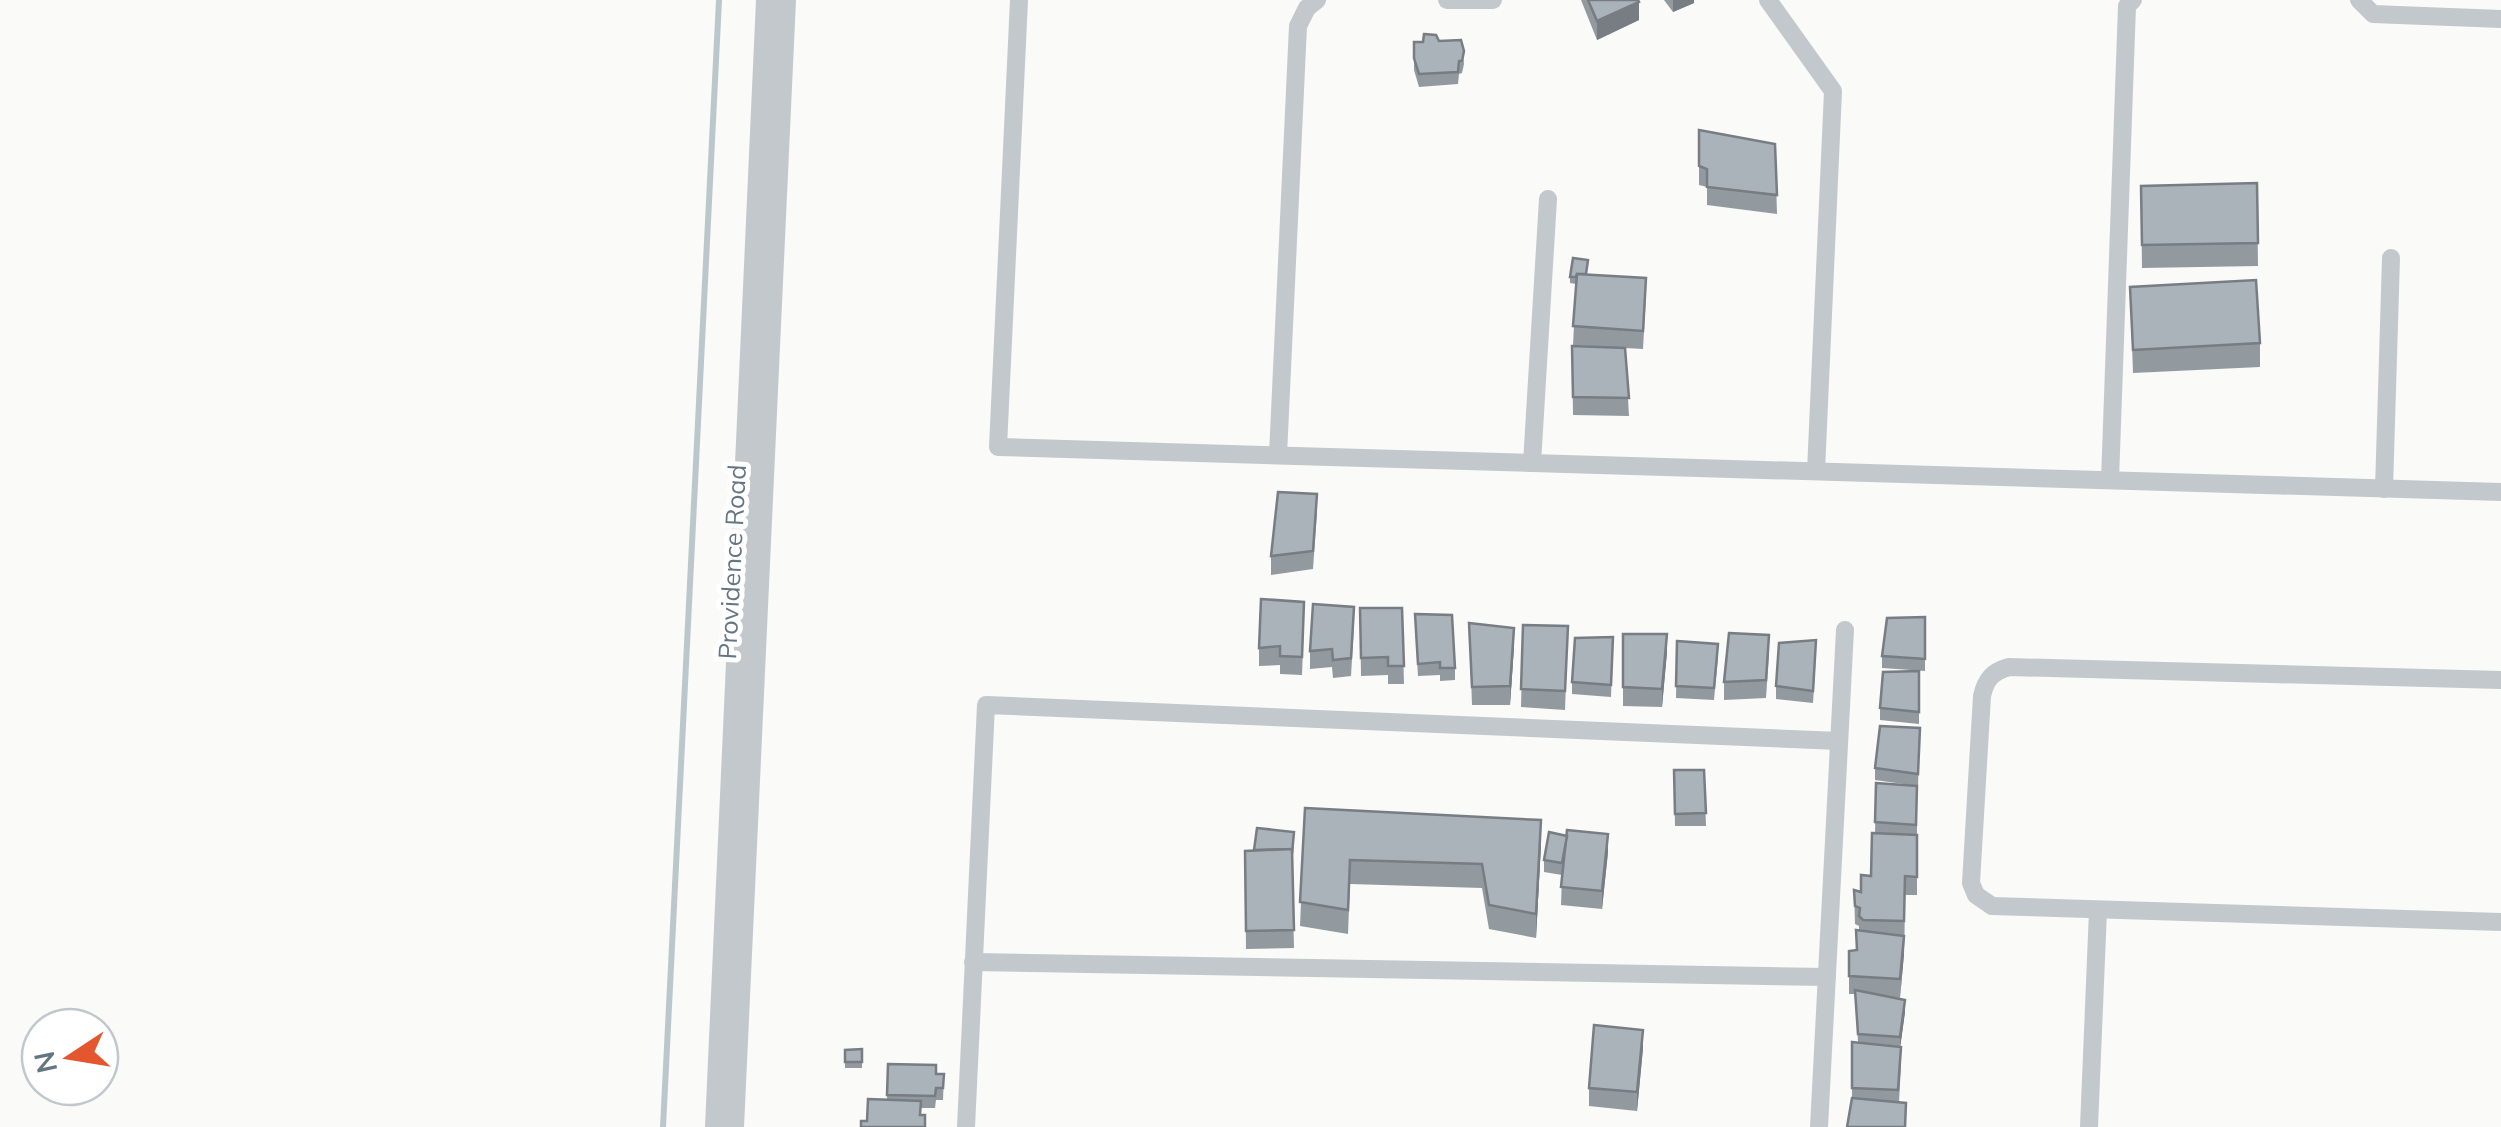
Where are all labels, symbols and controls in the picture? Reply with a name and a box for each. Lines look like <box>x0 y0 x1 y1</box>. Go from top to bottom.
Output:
street label: Providence Road <box>711 464 752 660</box>
north arrow <box>20 1007 120 1107</box>
text: N <box>26 1048 64 1076</box>

